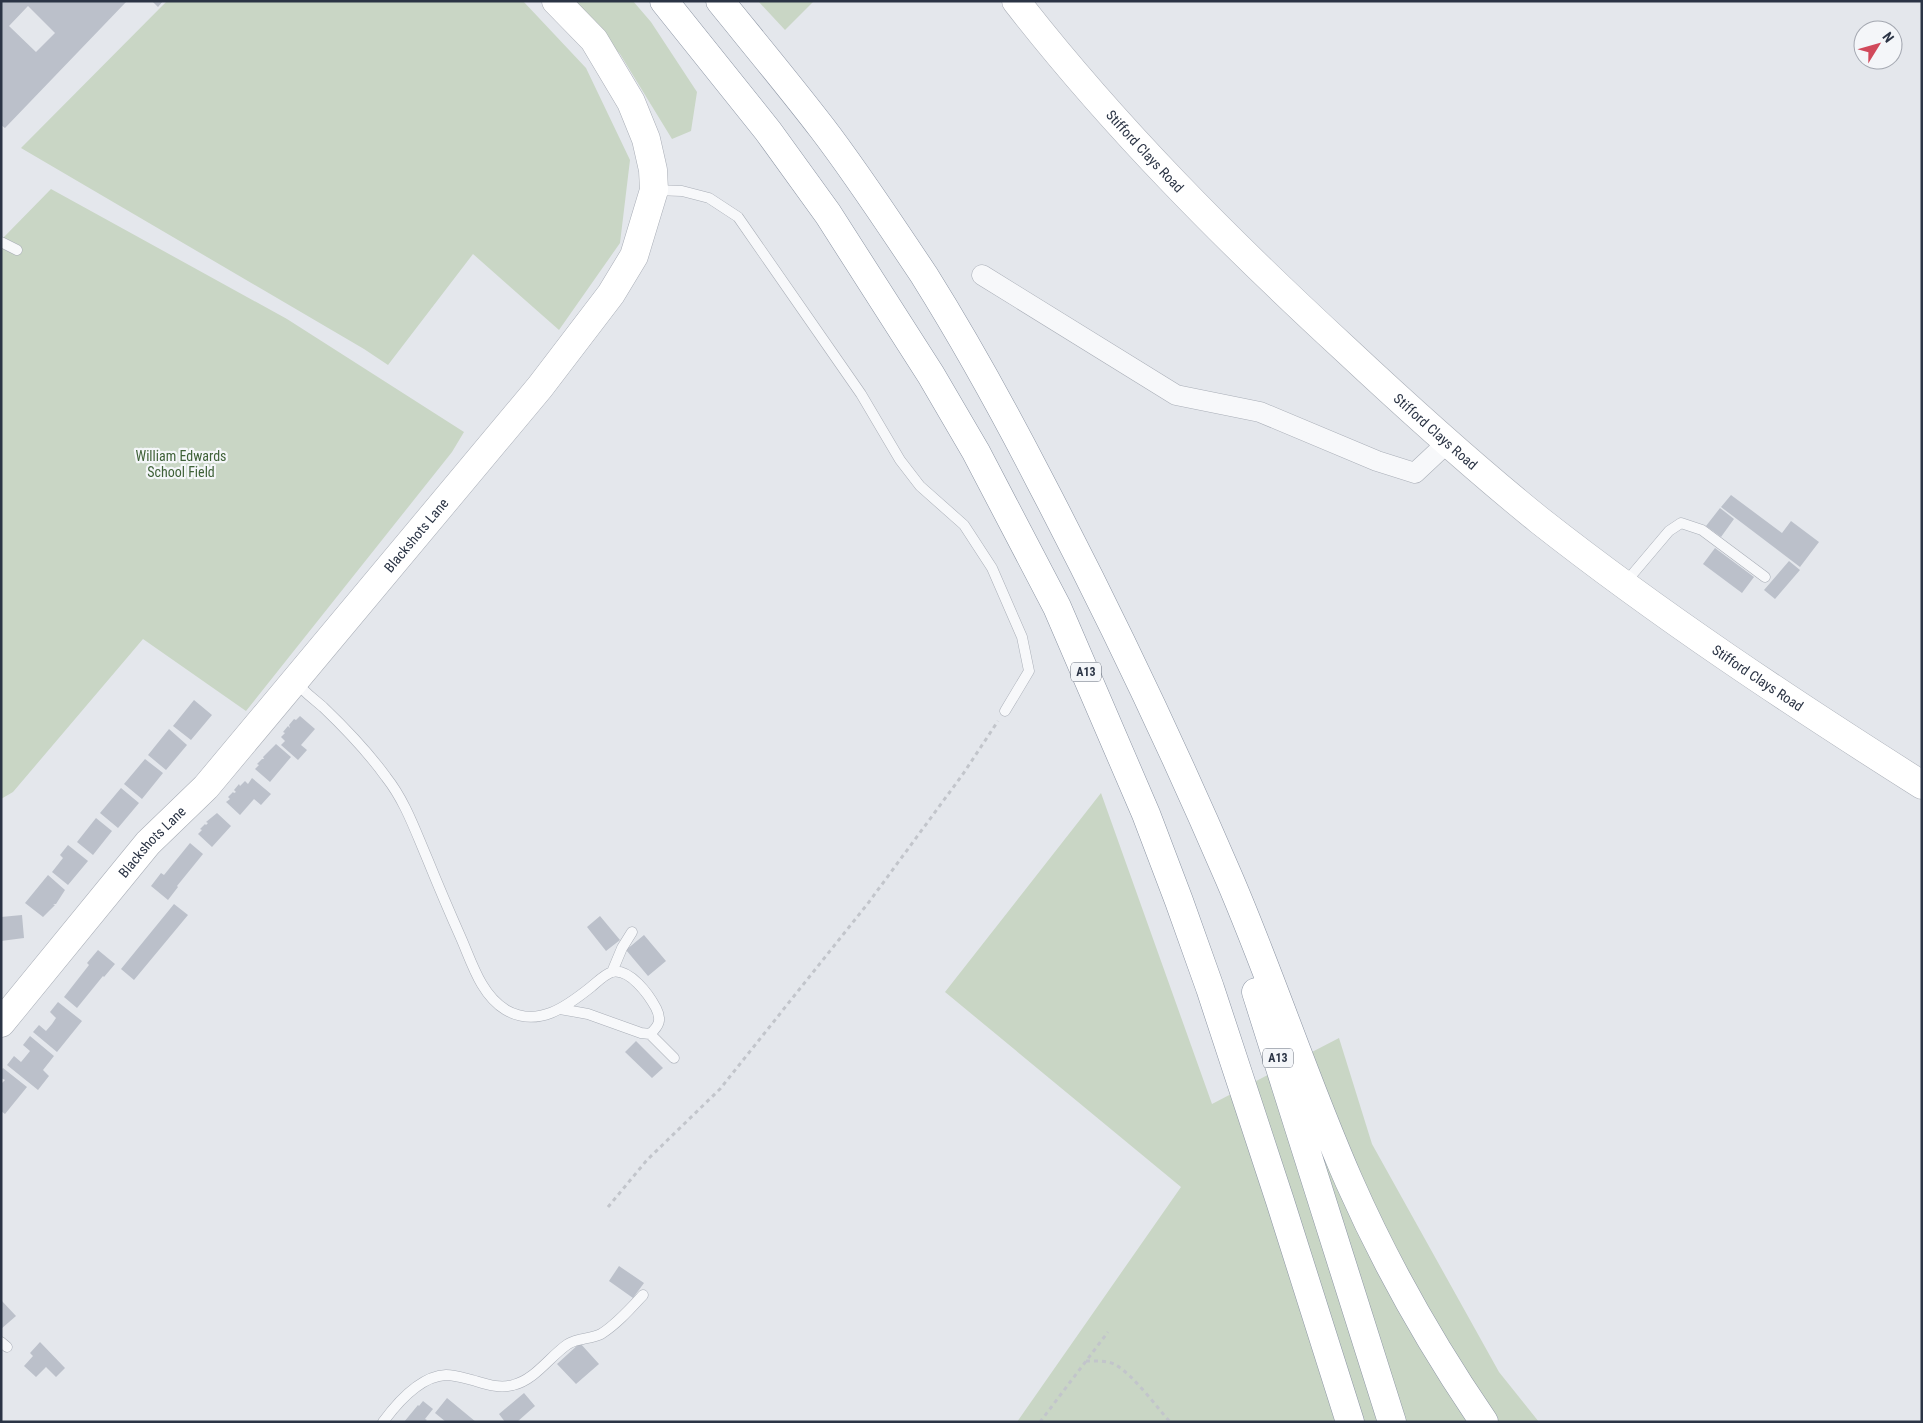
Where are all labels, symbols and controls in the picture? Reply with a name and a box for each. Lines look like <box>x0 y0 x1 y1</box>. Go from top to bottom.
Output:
north arrow <box>1853 20 1903 70</box>
text: N <box>1879 29 1897 45</box>
street label: Stifford Clays Road <box>1103 107 1187 195</box>
street label: Stifford Clays Road <box>1391 390 1481 473</box>
park label: William Edwards School Field <box>135 448 227 480</box>
street label: Blackshots Lane <box>381 495 452 575</box>
street label: Stifford Clays Road <box>1709 642 1806 714</box>
road number: A13 <box>1071 662 1101 682</box>
street label: Blackshots Lane <box>115 803 189 881</box>
road number: A13 <box>1263 1048 1293 1068</box>

